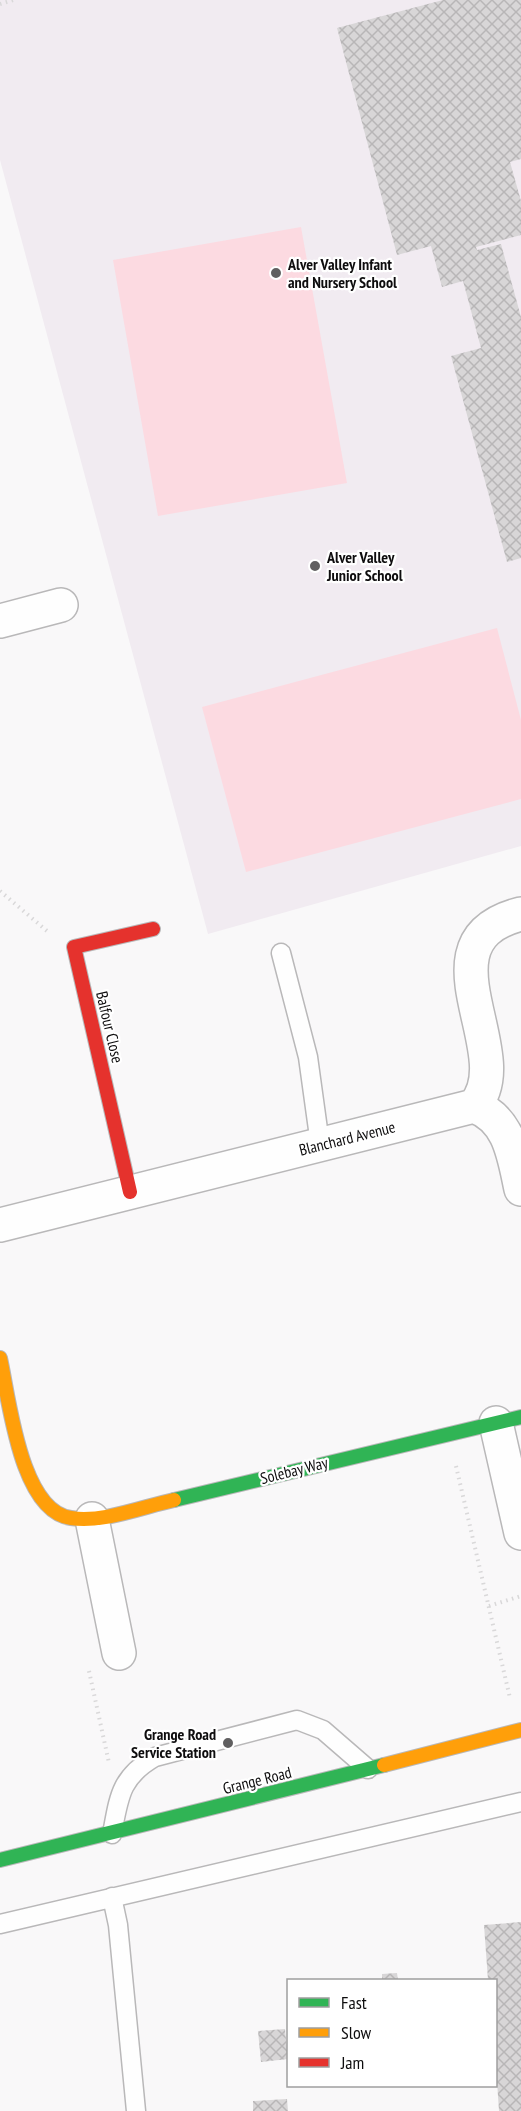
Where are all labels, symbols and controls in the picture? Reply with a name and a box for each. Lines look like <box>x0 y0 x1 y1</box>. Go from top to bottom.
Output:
place label: Alver Valley Infant and Nursery School <box>287 254 397 292</box>
marker: Alver Valley Infant and Nursery School <box>269 266 283 280</box>
place label: Alver Valley Junior School <box>326 547 403 585</box>
marker: Alver Valley Junior School <box>308 559 322 573</box>
street label: Balfour Close <box>92 989 128 1065</box>
street label: Blanchard Avenue <box>297 1116 397 1160</box>
street label: Solebay Way <box>258 1452 330 1488</box>
place label: Grange Road Service Station <box>131 1724 216 1762</box>
marker: Grange Road Service Station <box>221 1736 235 1750</box>
street label: Grange Road <box>221 1762 293 1798</box>
legend <box>287 1979 497 2087</box>
text: Fast <box>341 1991 367 2014</box>
text: Slow <box>341 2021 372 2044</box>
text: Jam <box>340 2051 364 2074</box>

